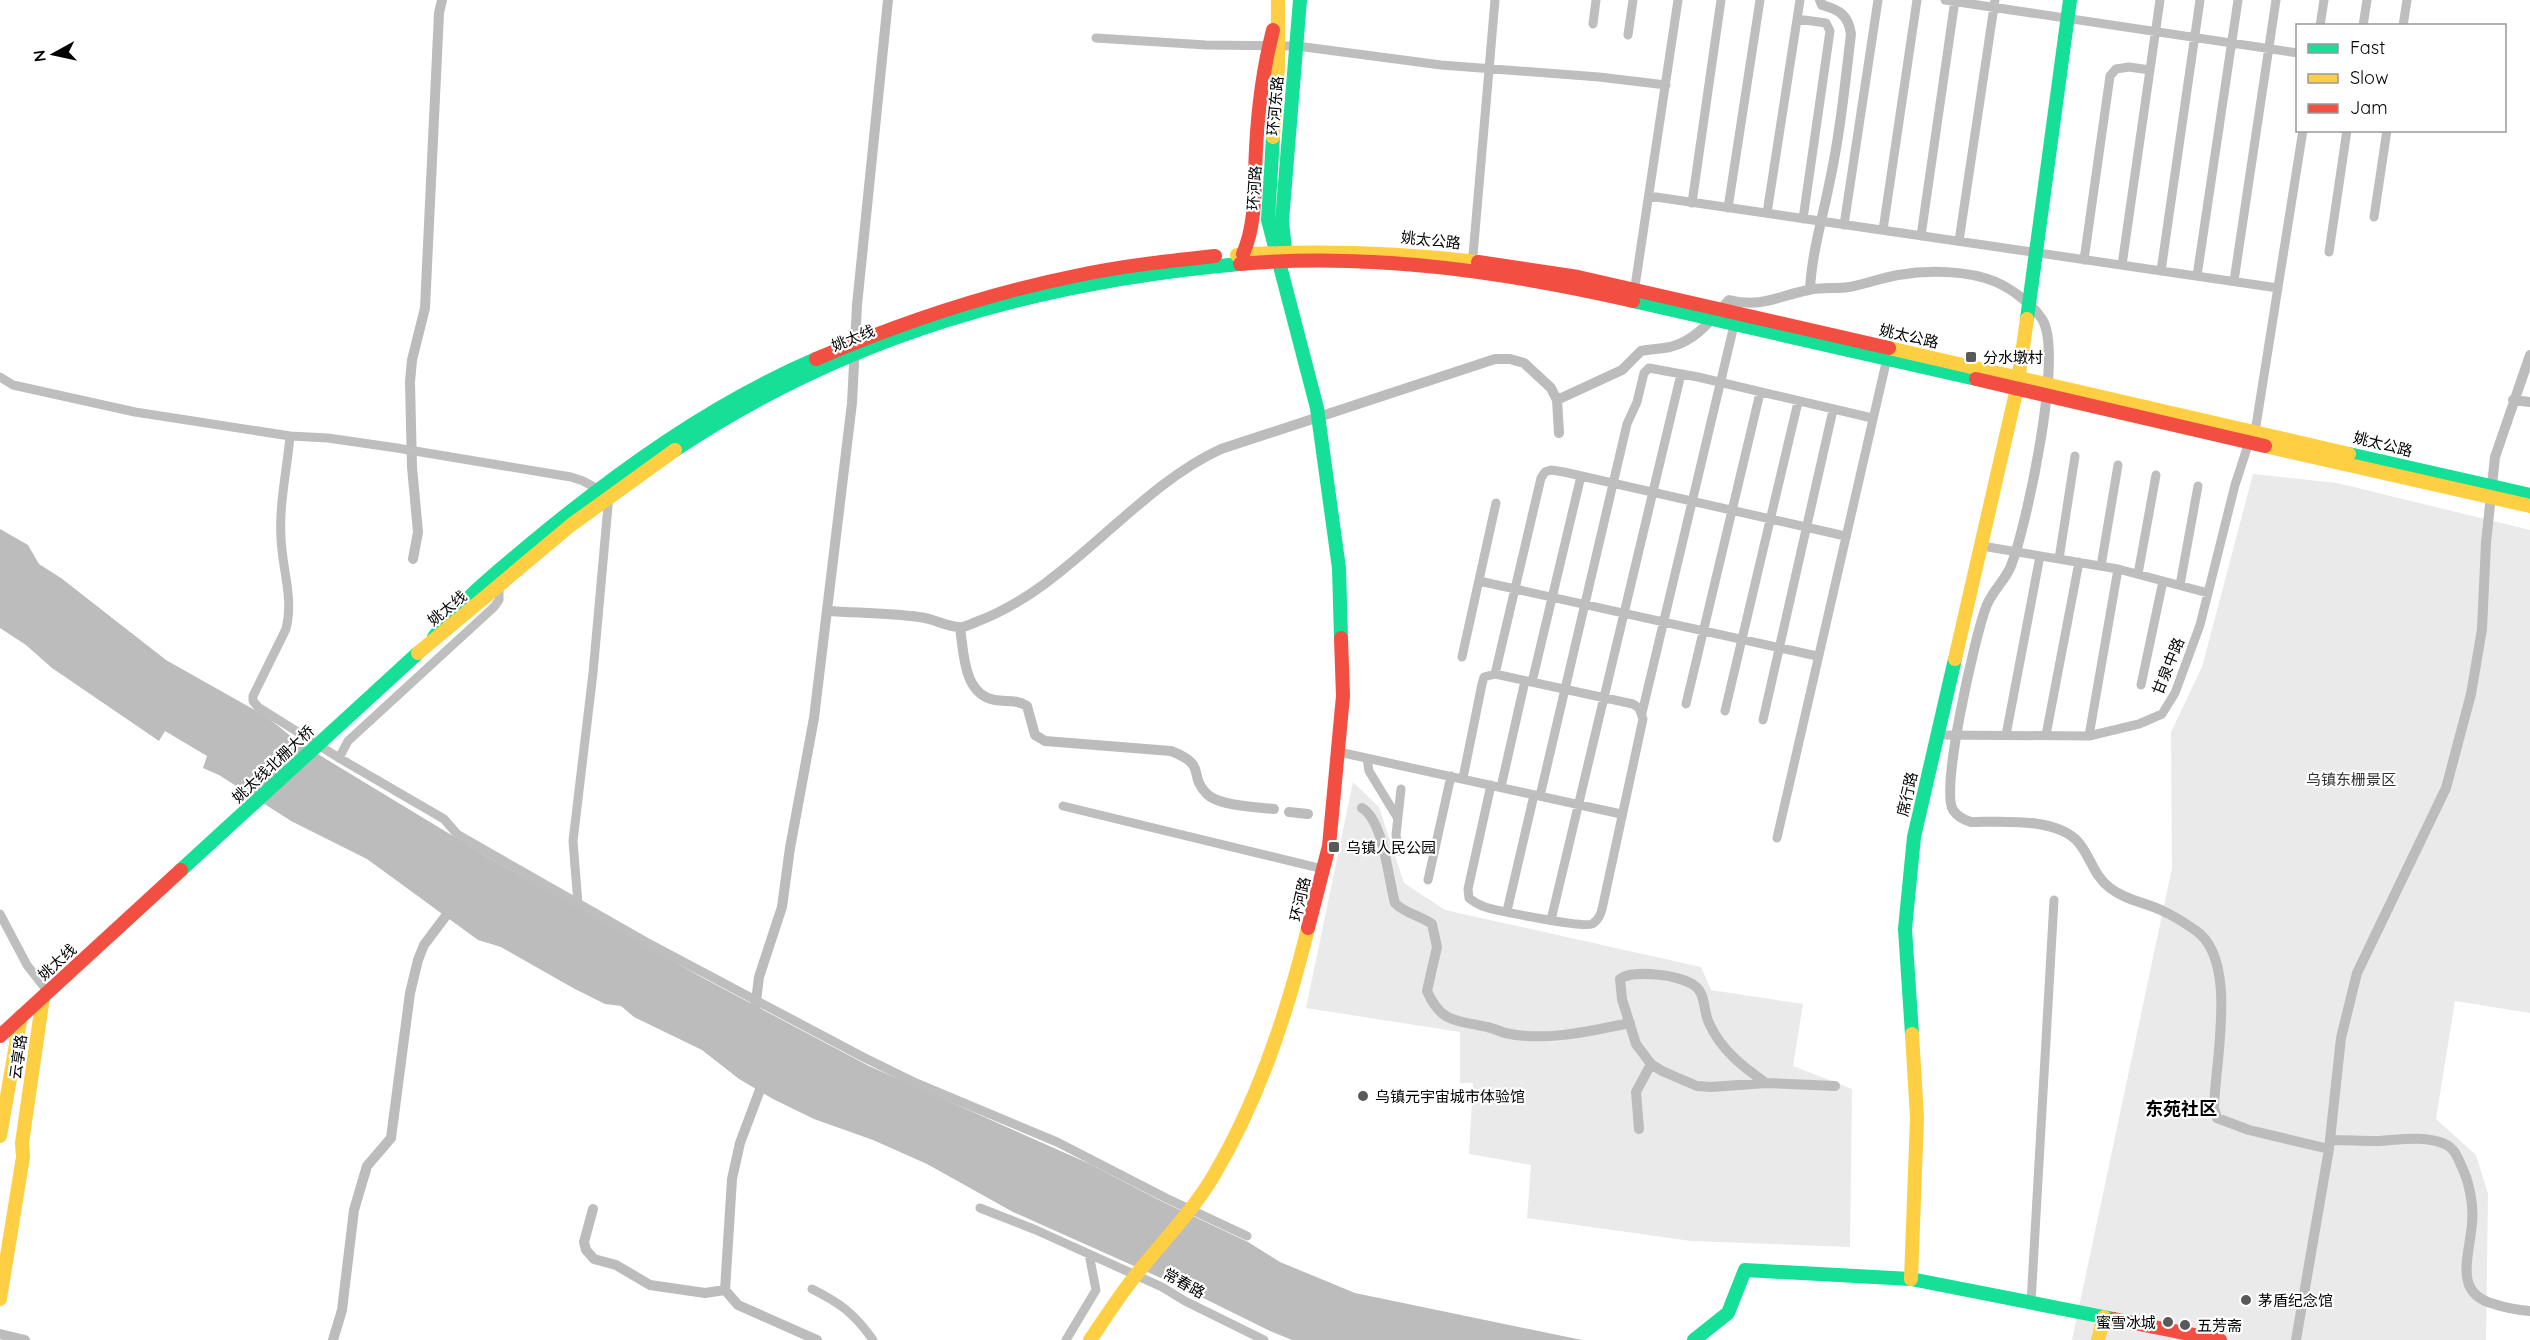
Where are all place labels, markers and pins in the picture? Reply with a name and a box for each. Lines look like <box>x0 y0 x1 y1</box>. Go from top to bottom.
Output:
place label: 分水墩村 <box>1983 348 2043 367</box>
marker: 分水墩村 <box>1964 350 1978 364</box>
place label: 乌镇人民公园 <box>1346 838 1436 857</box>
marker: 乌镇人民公园 <box>1327 840 1341 854</box>
place label: 乌镇元宇宙城市体验馆 <box>1375 1087 1525 1106</box>
marker: 乌镇元宇宙城市体验馆 <box>1356 1089 1370 1103</box>
place label: 茅盾纪念馆 <box>2258 1291 2333 1310</box>
marker: 茅盾纪念馆 <box>2239 1293 2253 1307</box>
place label: 蜜雪冰城 <box>2096 1313 2156 1332</box>
marker: 蜜雪冰城 <box>2161 1315 2175 1329</box>
place label: 五芳斋 <box>2197 1316 2242 1335</box>
marker: 五芳斋 <box>2178 1318 2192 1332</box>

